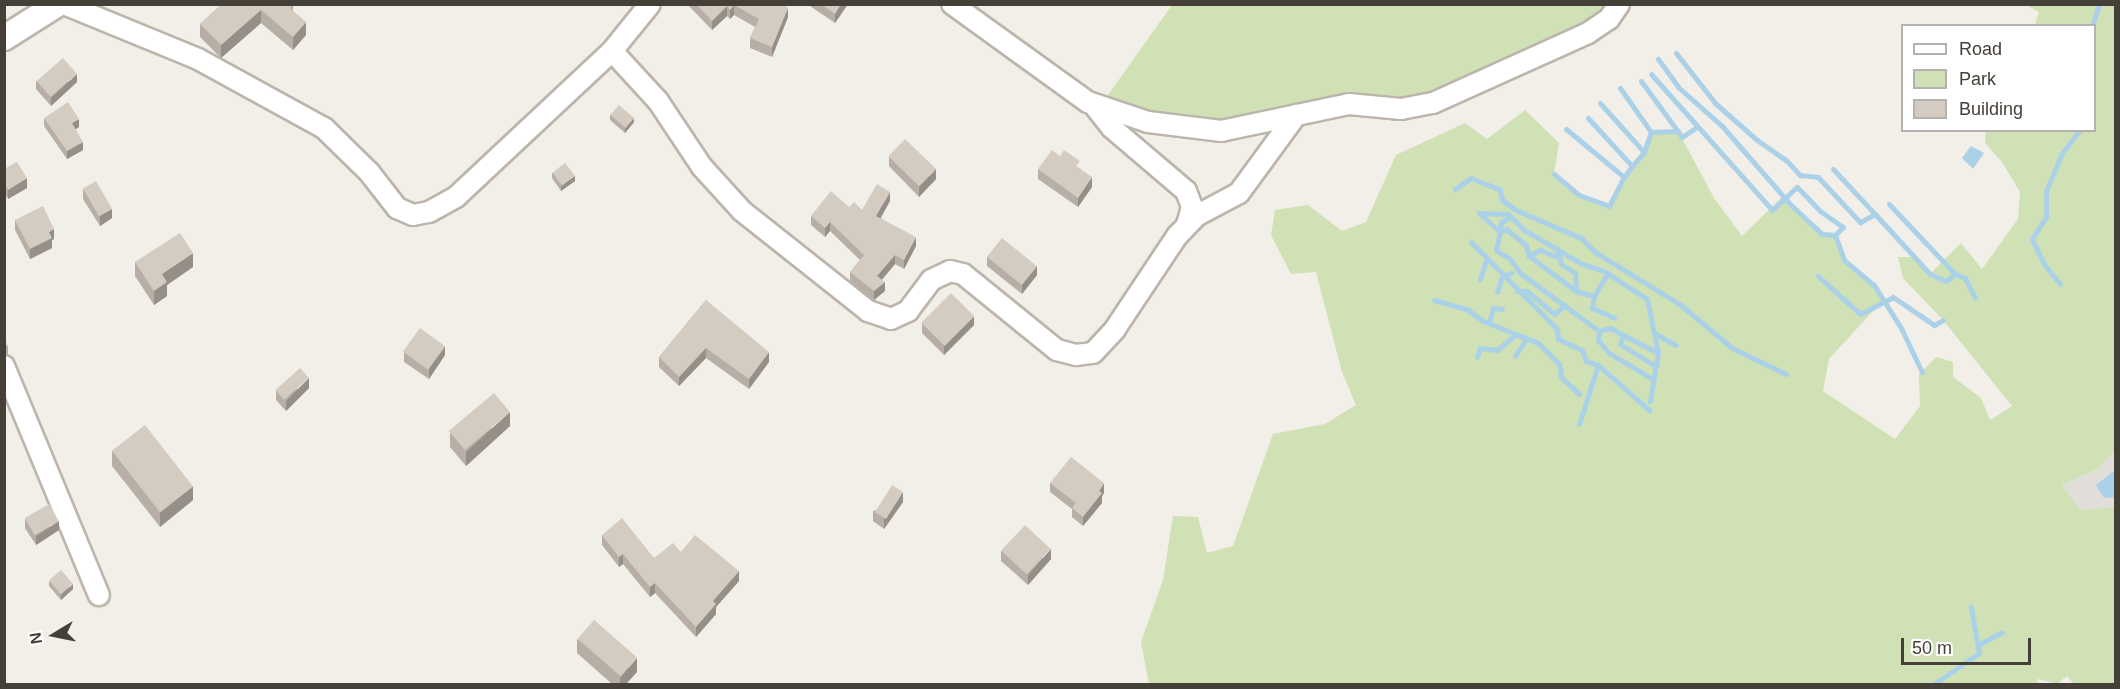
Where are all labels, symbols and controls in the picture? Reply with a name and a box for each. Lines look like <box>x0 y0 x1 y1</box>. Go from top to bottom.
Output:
legend <box>1901 24 2096 132</box>
text: Road <box>1959 39 2002 59</box>
text: Park <box>1959 69 1996 89</box>
text: Building <box>1959 99 2023 119</box>
north arrow <box>24 605 84 665</box>
scale bar <box>1904 626 2034 664</box>
text: N <box>26 631 45 645</box>
text: 50 m <box>1912 638 1952 658</box>

